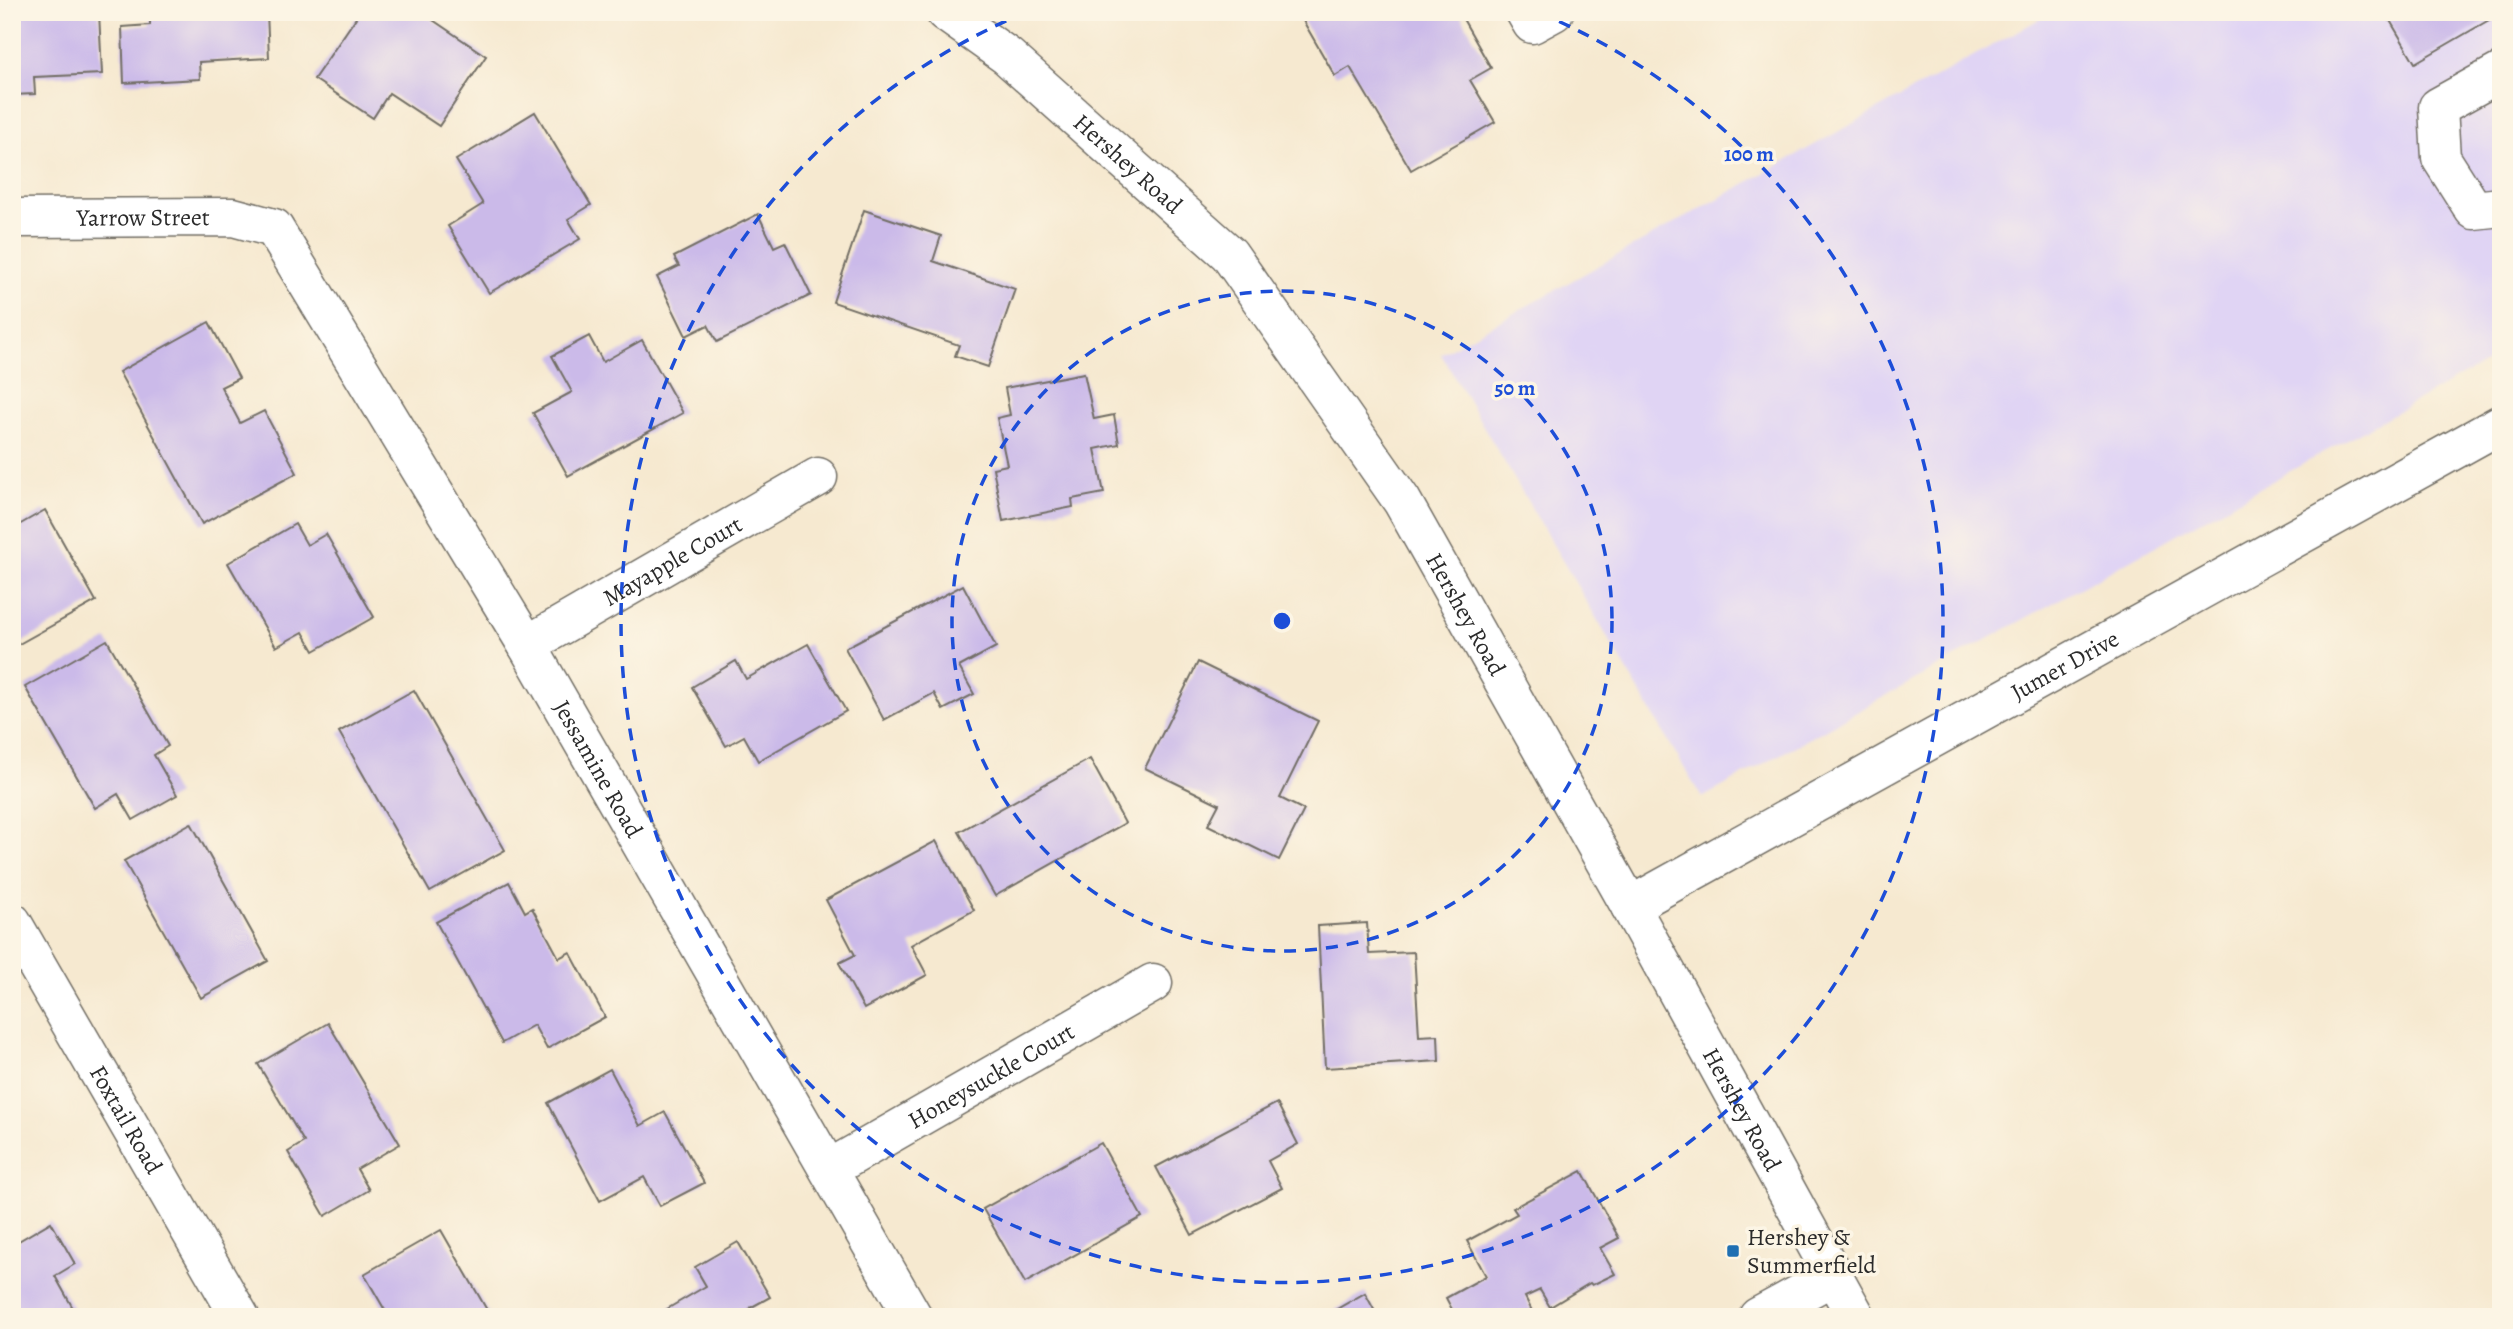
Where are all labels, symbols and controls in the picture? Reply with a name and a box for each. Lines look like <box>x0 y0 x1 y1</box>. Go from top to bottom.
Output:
street label: Hershey Road <box>1066 107 1189 221</box>
text: 100 m <box>1724 140 1774 168</box>
street label: Yarrow Street <box>75 201 210 234</box>
text: 50 m <box>1495 374 1536 402</box>
street label: Mayapple Court <box>597 508 748 614</box>
street label: Hershey Road <box>1418 547 1513 682</box>
centre of rings <box>1270 609 1294 633</box>
street label: Jumer Drive <box>2005 623 2125 708</box>
street label: Jessamine Road <box>546 694 650 843</box>
street label: Honeysuckle Court <box>902 1015 1080 1136</box>
street label: Hershey Road <box>1695 1042 1789 1177</box>
street label: Foxtail Road <box>82 1059 170 1180</box>
place label: Hershey & Summerfield <box>1747 1221 1876 1281</box>
marker: Hershey & Summerfield <box>1725 1243 1741 1259</box>

